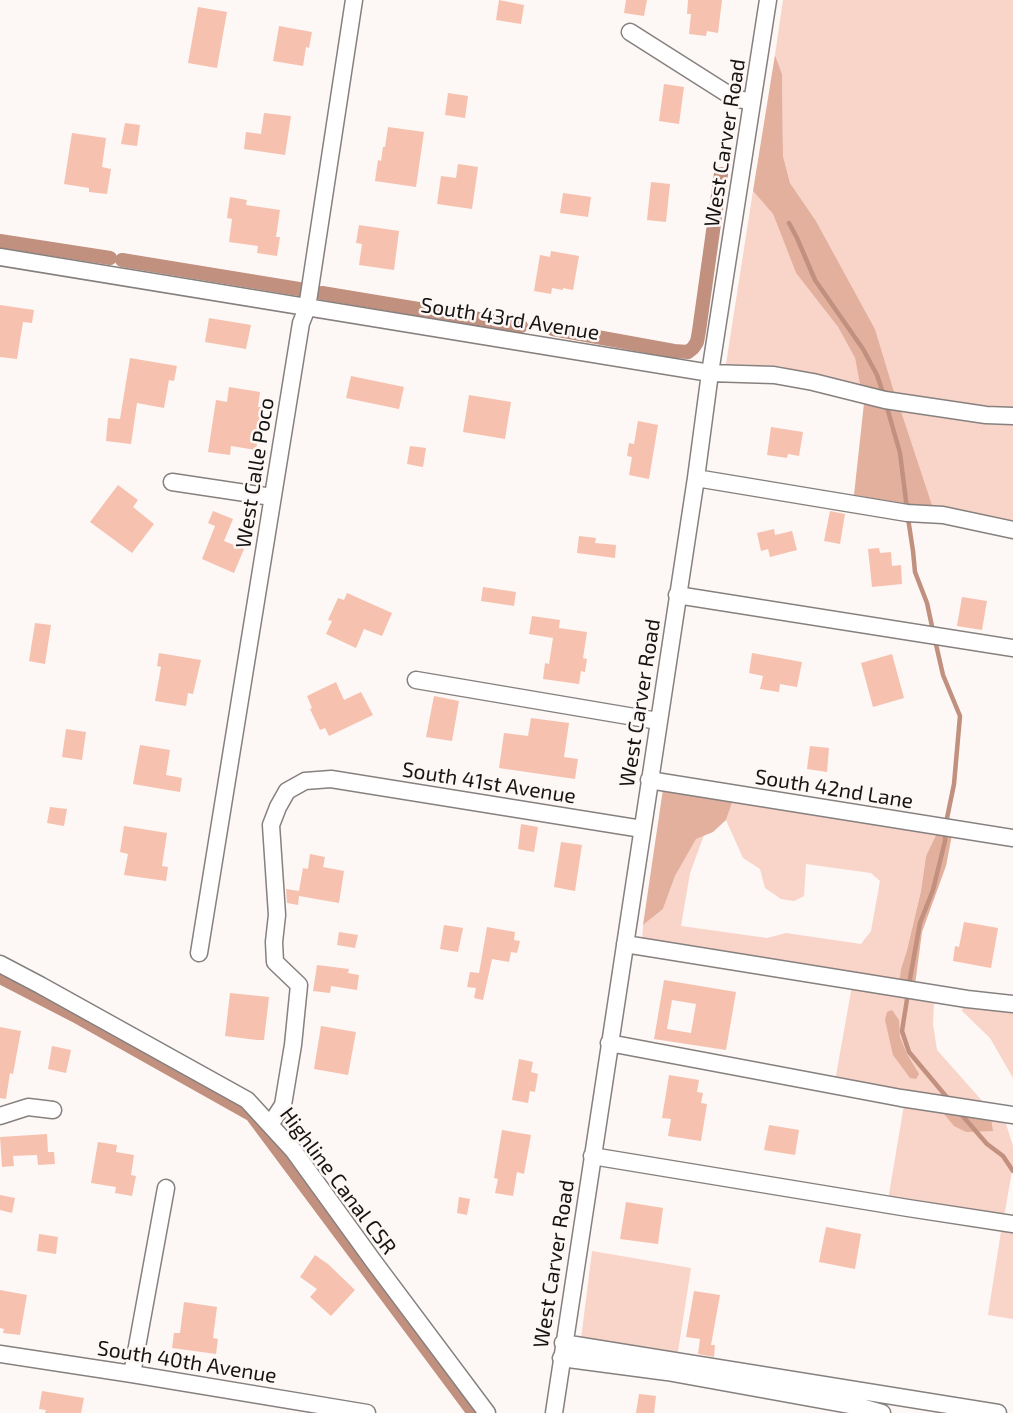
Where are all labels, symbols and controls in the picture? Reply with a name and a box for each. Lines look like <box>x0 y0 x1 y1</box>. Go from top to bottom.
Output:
street label: West Carver Road <box>699 57 751 229</box>
street label: South 43rd Avenue <box>419 292 601 346</box>
street label: West Calle Poco <box>231 396 279 550</box>
street label: West Carver Road <box>614 617 666 789</box>
street label: South 41st Avenue <box>400 757 578 809</box>
street label: South 42nd Lane <box>753 764 915 814</box>
street label: Highline Canal CSR <box>274 1102 402 1260</box>
street label: West Carver Road <box>528 1178 580 1350</box>
street label: South 40th Avenue <box>95 1335 279 1389</box>

